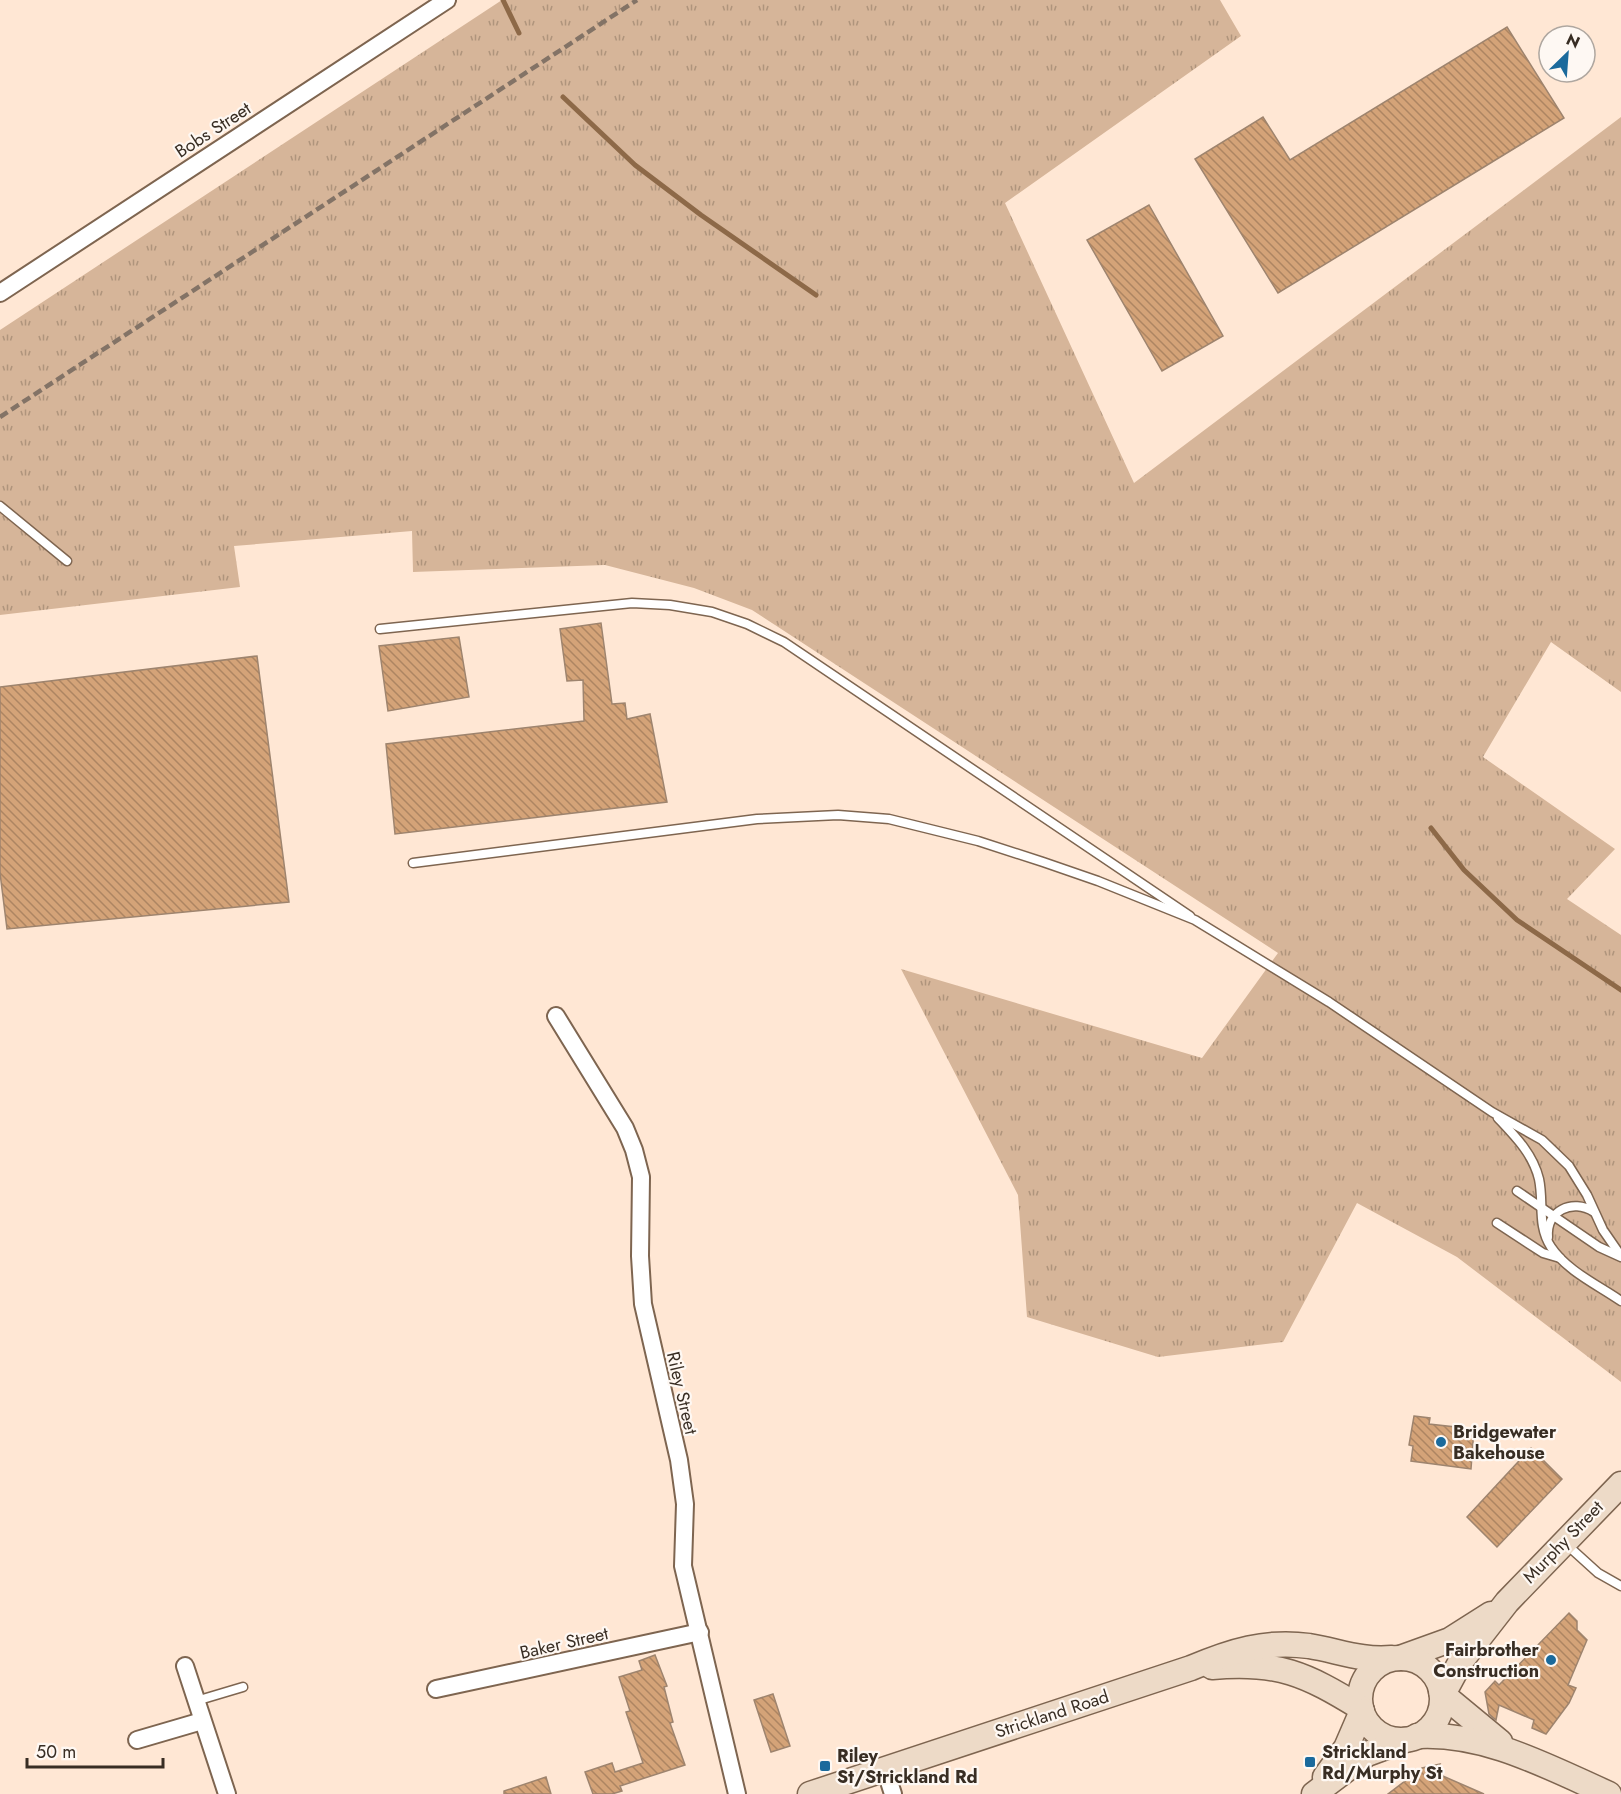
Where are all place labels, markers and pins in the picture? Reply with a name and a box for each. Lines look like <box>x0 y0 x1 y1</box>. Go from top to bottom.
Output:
place label: Bridgewater Bakehouse <box>1453 1419 1557 1466</box>
marker: Bridgewater Bakehouse <box>1434 1435 1448 1449</box>
place label: Fairbrother Construction <box>1433 1637 1540 1684</box>
marker: Fairbrother Construction <box>1544 1653 1558 1667</box>
place label: Strickland Rd/Murphy St <box>1322 1739 1443 1786</box>
place label: Riley St/Strickland Rd <box>837 1743 978 1790</box>
marker: Strickland Rd/Murphy St <box>1303 1755 1317 1769</box>
marker: Riley St/Strickland Rd <box>818 1759 832 1773</box>

